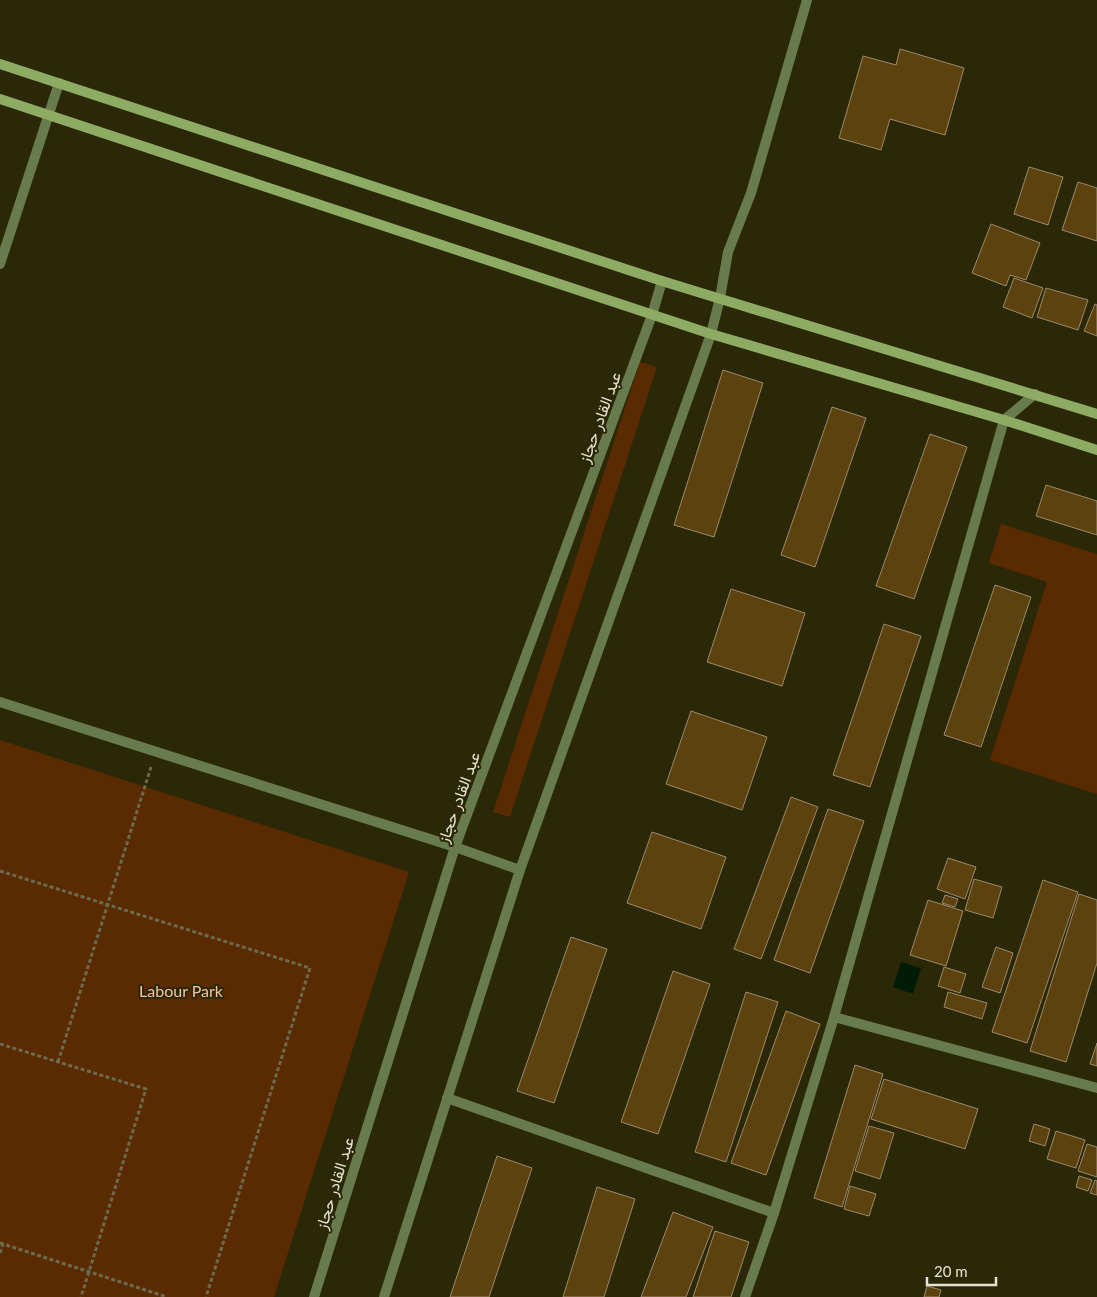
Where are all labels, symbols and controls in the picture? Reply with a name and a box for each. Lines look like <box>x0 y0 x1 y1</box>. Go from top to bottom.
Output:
street label: عبد القادر حجاز <box>573 369 626 467</box>
street label: عبد القادر حجاز <box>432 749 485 847</box>
park label: Labour Park <box>139 981 224 1000</box>
street label: عبد القادر حجاز <box>311 1135 359 1233</box>
scale bar <box>927 1254 996 1286</box>
text: 20 m <box>934 1262 968 1280</box>

